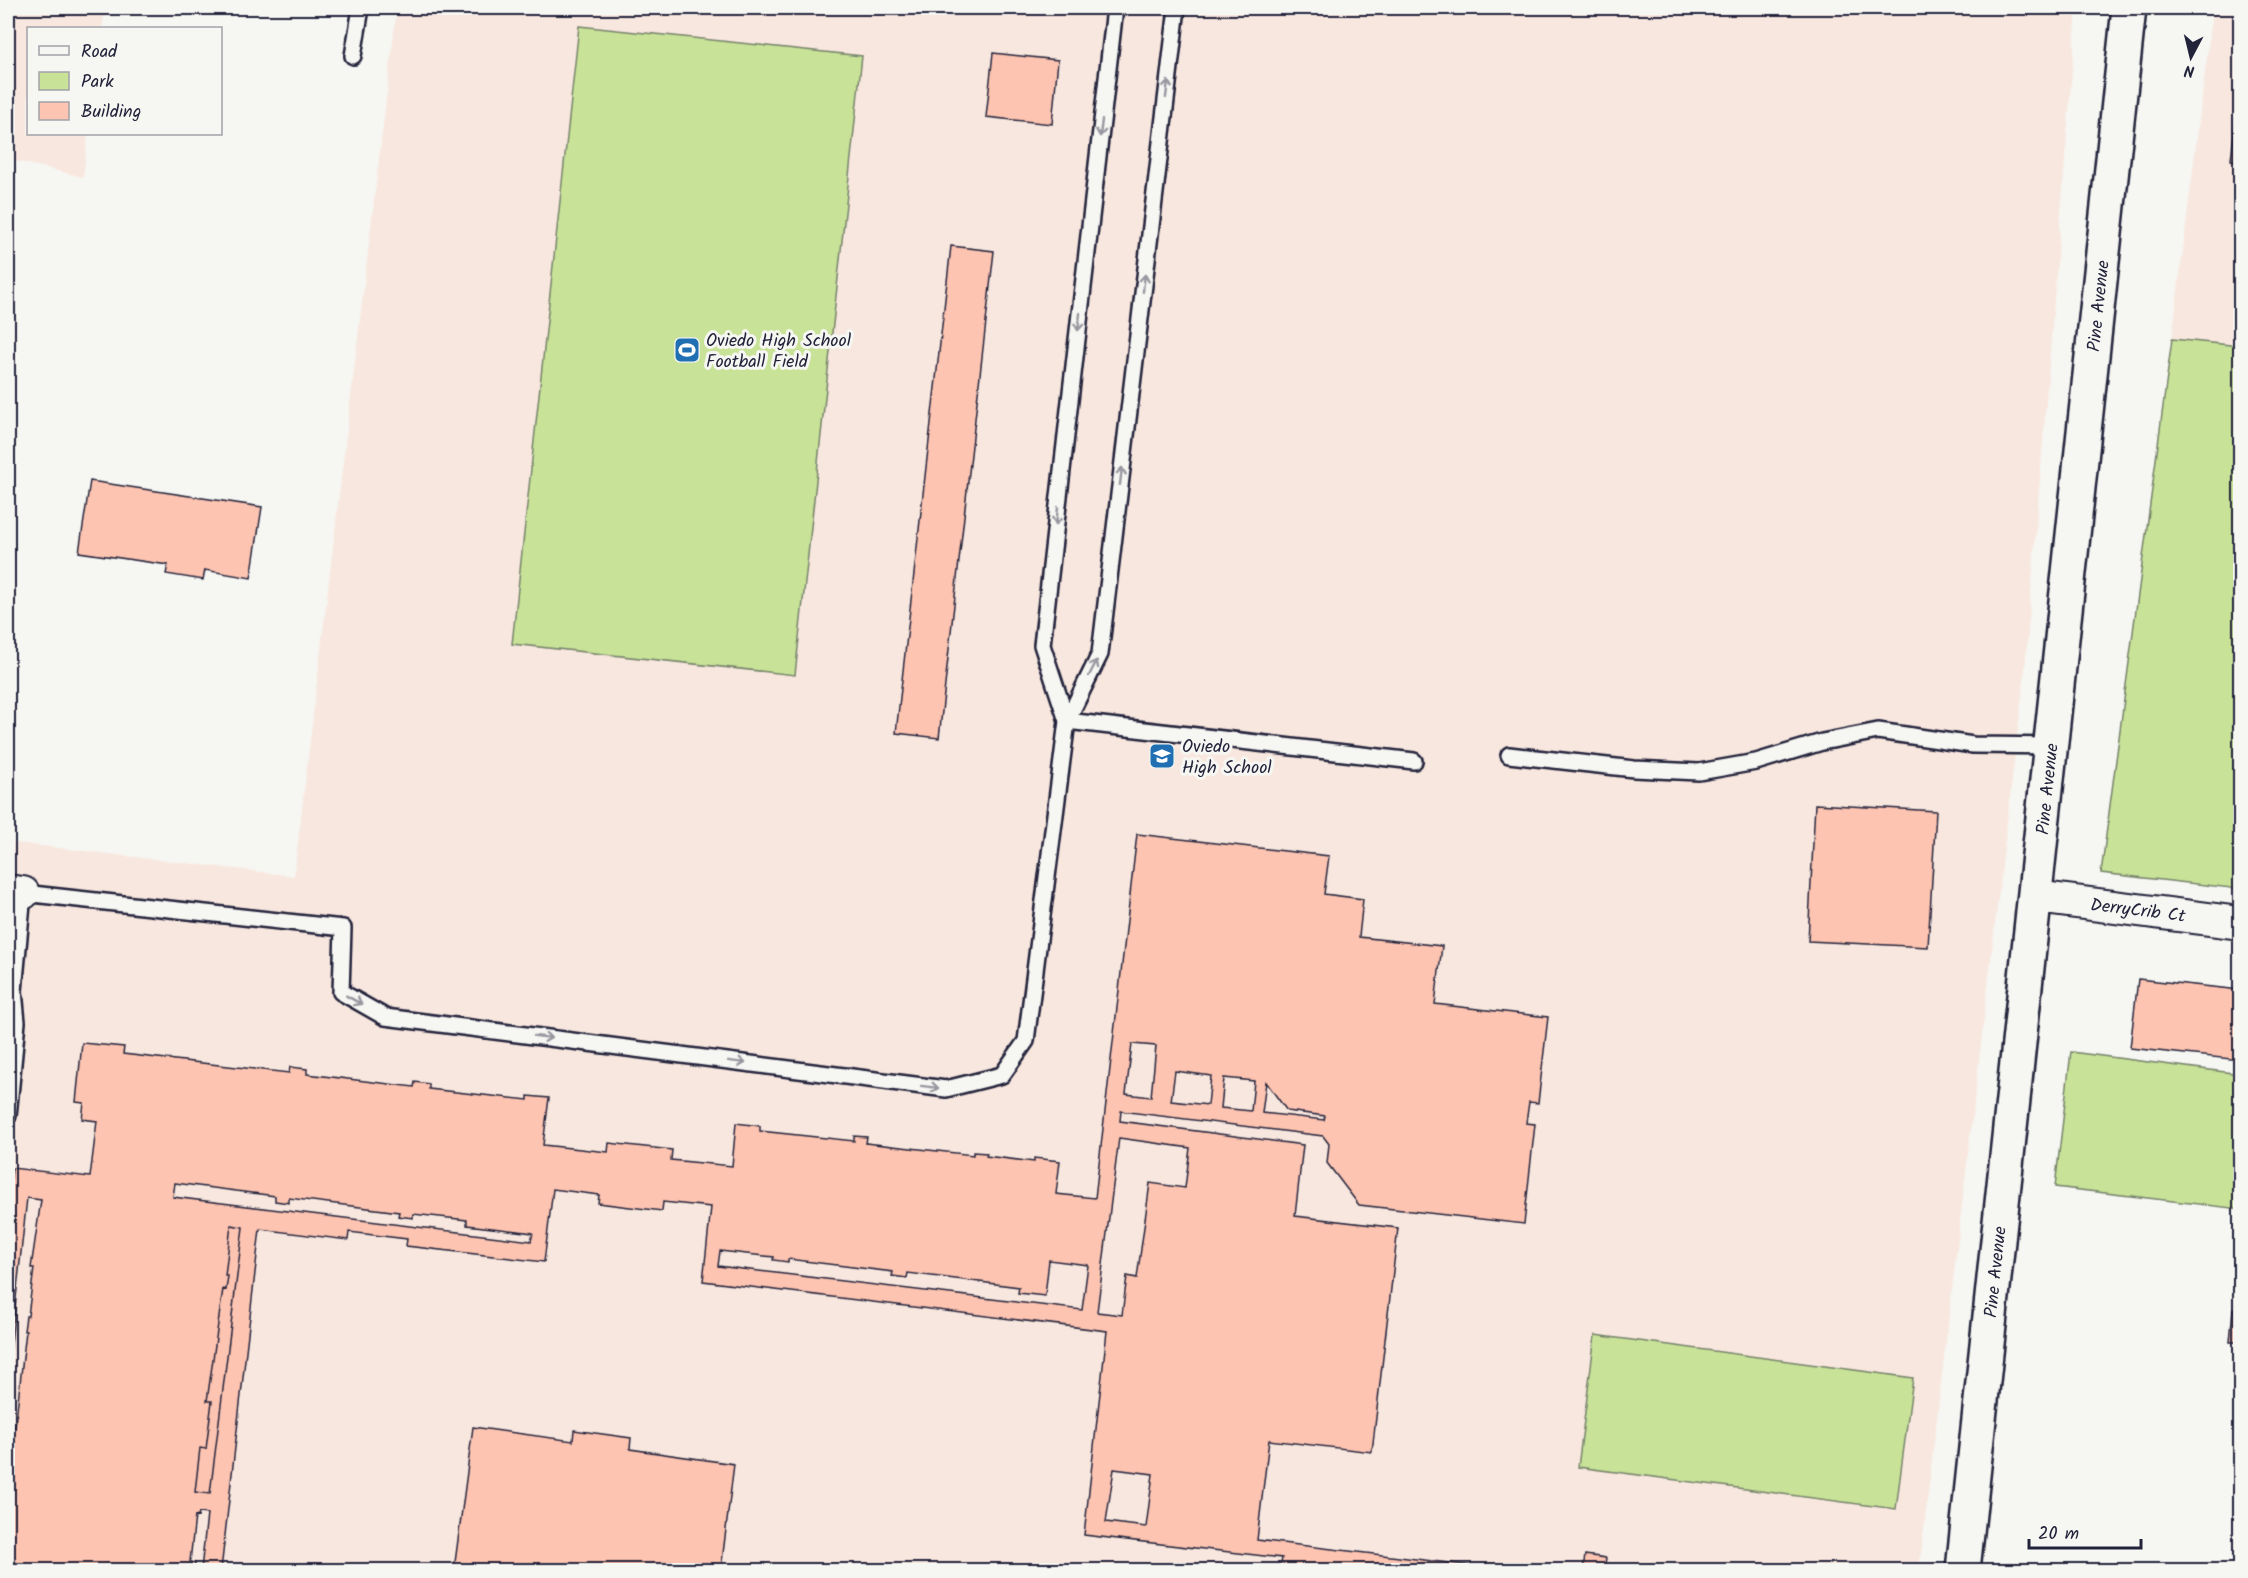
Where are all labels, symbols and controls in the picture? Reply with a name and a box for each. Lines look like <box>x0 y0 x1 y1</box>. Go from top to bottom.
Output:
legend <box>27 27 222 135</box>
north arrow <box>2161 27 2221 87</box>
text: Road <box>81 38 118 67</box>
text: N <box>2183 57 2196 83</box>
text: Park <box>81 68 114 97</box>
one-way arrow <box>1162 80 1173 100</box>
text: Building <box>81 98 141 127</box>
one-way arrow <box>1095 118 1106 138</box>
street label: Pine Avenue <box>2080 259 2119 353</box>
one-way arrow <box>1139 273 1150 293</box>
one-way arrow <box>1073 312 1084 331</box>
place label: Oviedo High School Football Field <box>706 327 852 377</box>
sports icon: Oviedo High School Football Field <box>672 335 702 365</box>
one-way arrow <box>1116 467 1127 487</box>
one-way arrow <box>1051 505 1062 525</box>
one-way arrow <box>1088 660 1099 678</box>
place label: Oviedo High School <box>1182 733 1272 783</box>
school or university icon: Oviedo High School <box>1147 741 1177 771</box>
street label: Pine Avenue <box>2029 742 2068 836</box>
street label: DerryCrib Ct <box>2089 891 2188 932</box>
one-way arrow <box>345 994 362 1006</box>
one-way arrow <box>533 1032 553 1043</box>
one-way arrow <box>726 1057 746 1068</box>
one-way arrow <box>920 1082 939 1093</box>
street label: Pine Avenue <box>1977 1225 2016 1319</box>
scale bar <box>2029 1512 2142 1550</box>
text: 20 m <box>2038 1520 2079 1549</box>

